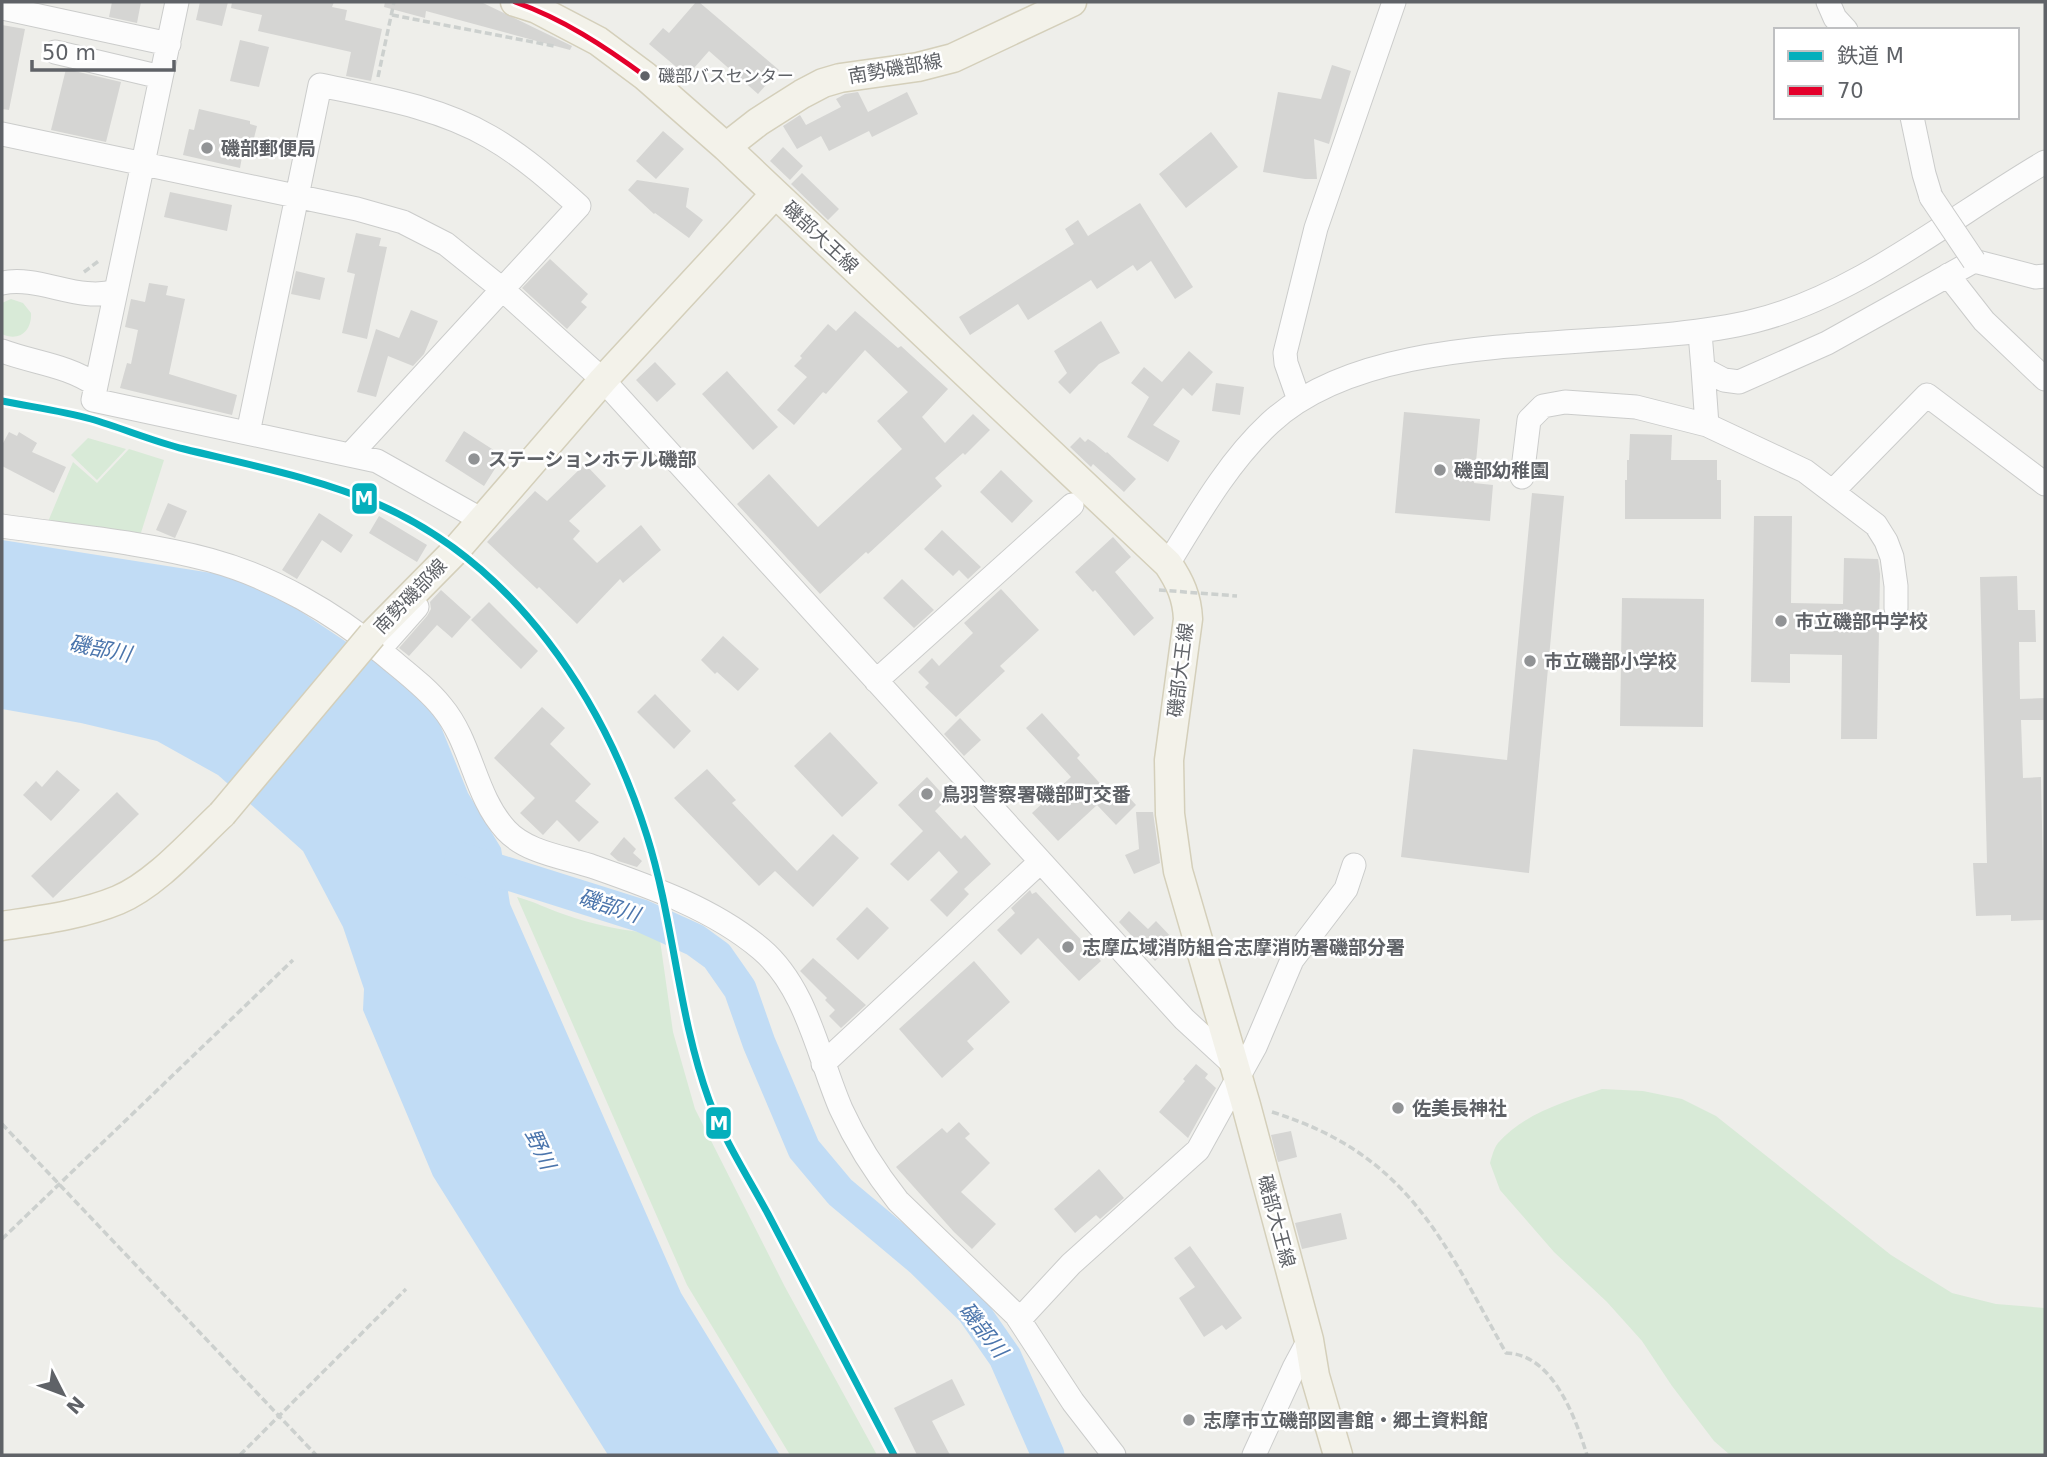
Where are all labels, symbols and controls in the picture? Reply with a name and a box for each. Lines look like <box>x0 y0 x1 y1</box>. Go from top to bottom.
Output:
scale bar <box>32 28 173 72</box>
legend <box>1774 28 2019 119</box>
text: 50 m <box>42 41 96 65</box>
text: 鉄道 M <box>1837 44 1904 68</box>
street label: 南勢磯部線 <box>846 49 944 87</box>
place label: 磯部バスセンター <box>658 66 794 86</box>
marker: 磯部バスセンター <box>638 69 652 83</box>
text: 70 <box>1837 79 1864 103</box>
place label: 磯部郵便局 <box>221 137 316 159</box>
marker: 磯部郵便局 <box>199 140 215 156</box>
street label: 磯部大王線 <box>779 197 863 277</box>
place label: ステーションホテル磯部 <box>488 448 697 470</box>
marker: ステーションホテル磯部 <box>466 451 482 467</box>
place label: 磯部幼稚園 <box>1454 459 1549 481</box>
marker: 磯部幼稚園 <box>1432 462 1448 478</box>
line badge: M <box>351 482 378 515</box>
text: M <box>355 487 373 509</box>
street label: 南勢磯部線 <box>369 554 451 638</box>
place label: 市立磯部中学校 <box>1795 610 1928 632</box>
marker: 市立磯部中学校 <box>1773 613 1789 629</box>
street label: 磯部大王線 <box>1163 622 1197 718</box>
water label: 磯部川 <box>67 631 135 667</box>
place label: 市立磯部小学校 <box>1544 650 1677 672</box>
marker: 市立磯部小学校 <box>1522 653 1538 669</box>
place label: 鳥羽警察署磯部町交番 <box>941 783 1131 805</box>
marker: 鳥羽警察署磯部町交番 <box>919 786 935 802</box>
water label: 磯部川 <box>575 885 645 928</box>
place label: 志摩広域消防組合志摩消防署磯部分署 <box>1082 936 1405 958</box>
marker: 志摩広域消防組合志摩消防署磯部分署 <box>1060 939 1076 955</box>
place label: 佐美長神社 <box>1412 1097 1507 1119</box>
marker: 佐美長神社 <box>1390 1100 1406 1116</box>
line badge: M <box>705 1106 732 1140</box>
text: M <box>710 1112 728 1134</box>
water label: 野川 <box>520 1125 561 1175</box>
street label: 磯部大王線 <box>1254 1172 1300 1270</box>
water label: 磯部川 <box>954 1298 1013 1364</box>
north arrow <box>28 1359 98 1429</box>
text: N <box>62 1392 89 1419</box>
place label: 志摩市立磯部図書館・郷土資料館 <box>1203 1409 1488 1431</box>
marker: 志摩市立磯部図書館・郷土資料館 <box>1181 1412 1197 1428</box>

